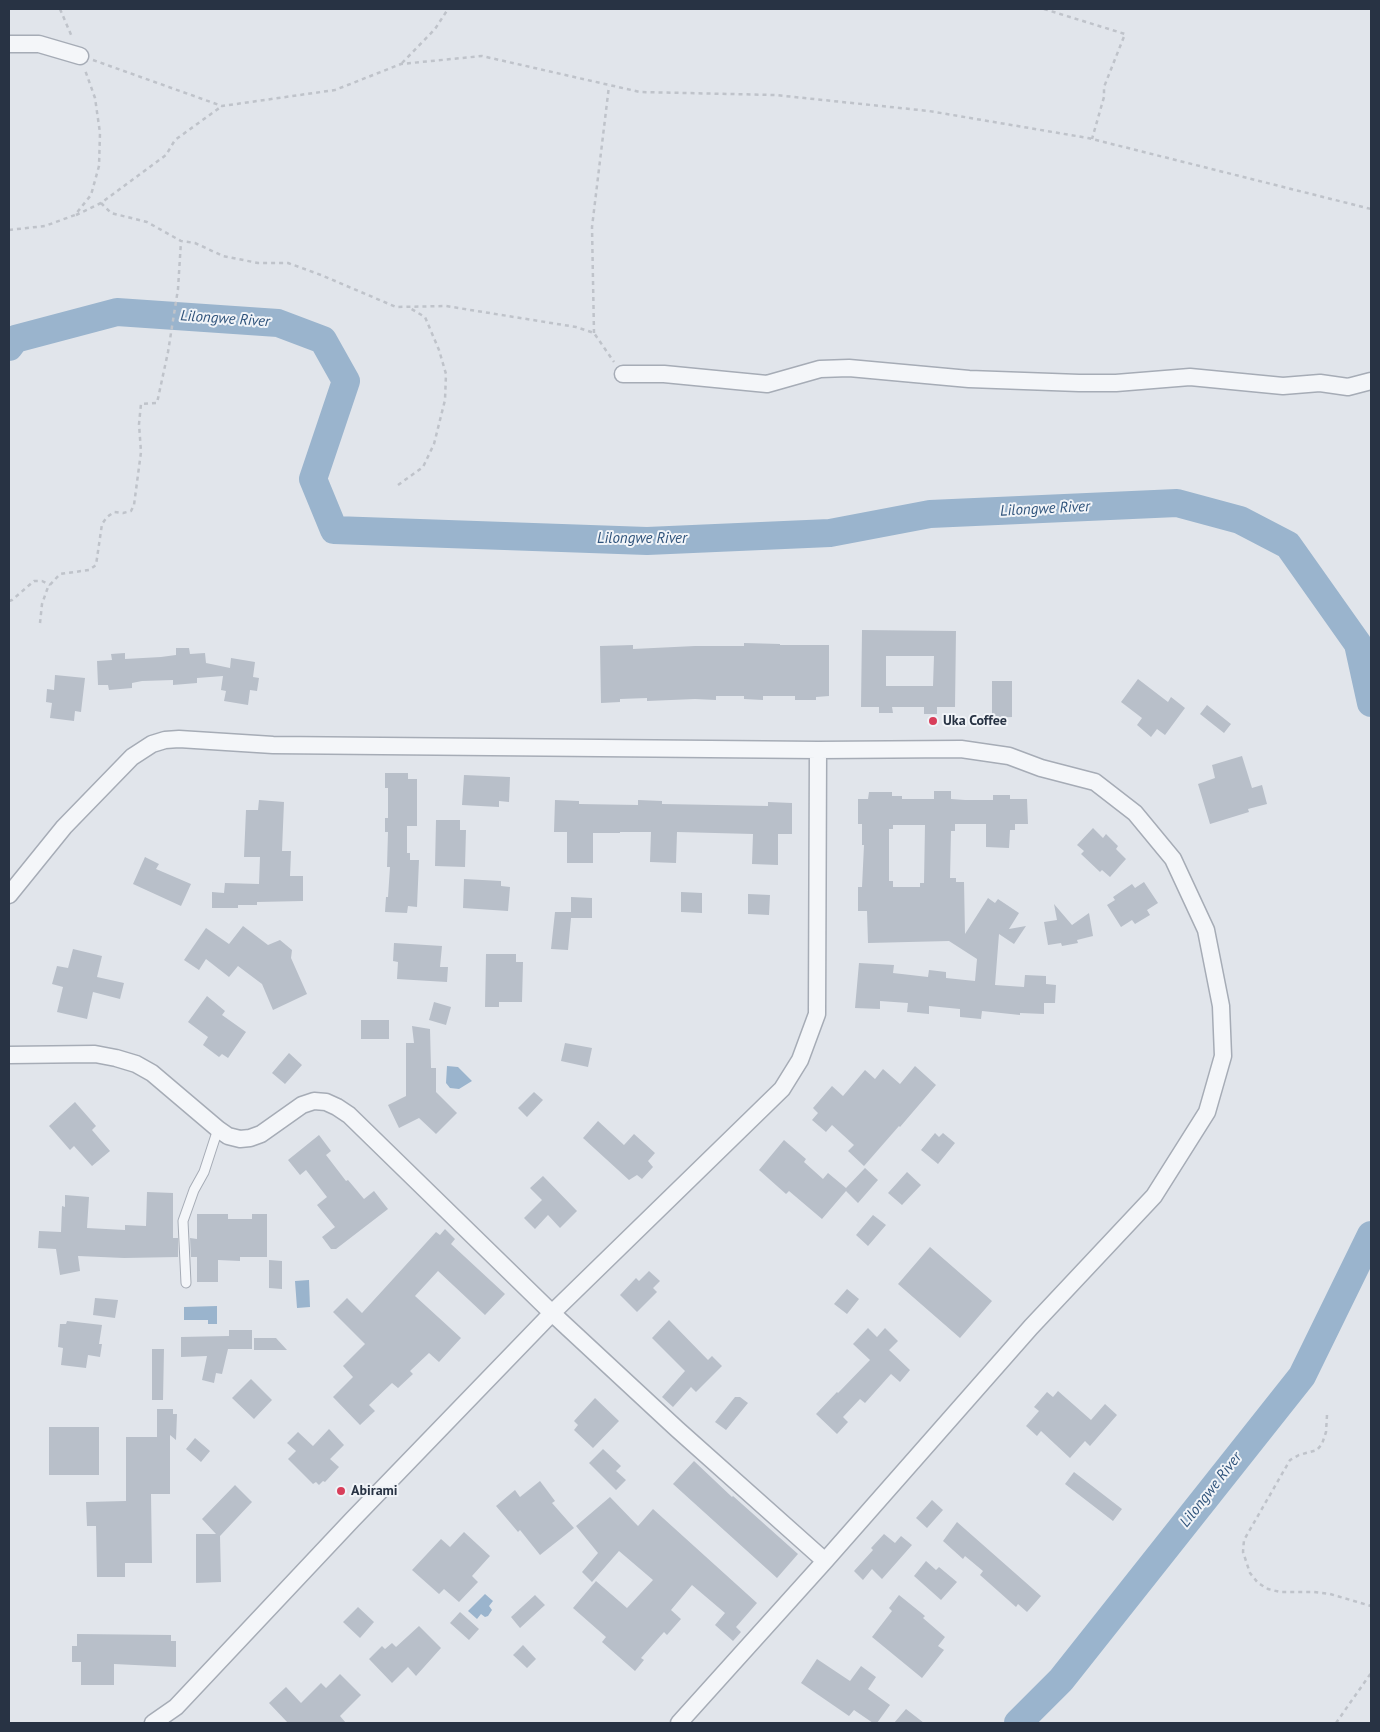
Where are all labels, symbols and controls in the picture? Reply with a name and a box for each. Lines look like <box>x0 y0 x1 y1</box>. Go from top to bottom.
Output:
water label: Lilongwe River <box>180 307 270 331</box>
water label: Lilongwe River <box>1000 498 1090 520</box>
water label: Lilongwe River <box>597 530 687 548</box>
place label: Uka Coffee <box>943 713 1007 729</box>
marker: Uka Coffee <box>927 715 939 727</box>
water label: Lilongwe River <box>1176 1449 1246 1531</box>
place label: Abirami <box>351 1483 398 1499</box>
marker: Abirami <box>335 1485 347 1497</box>

